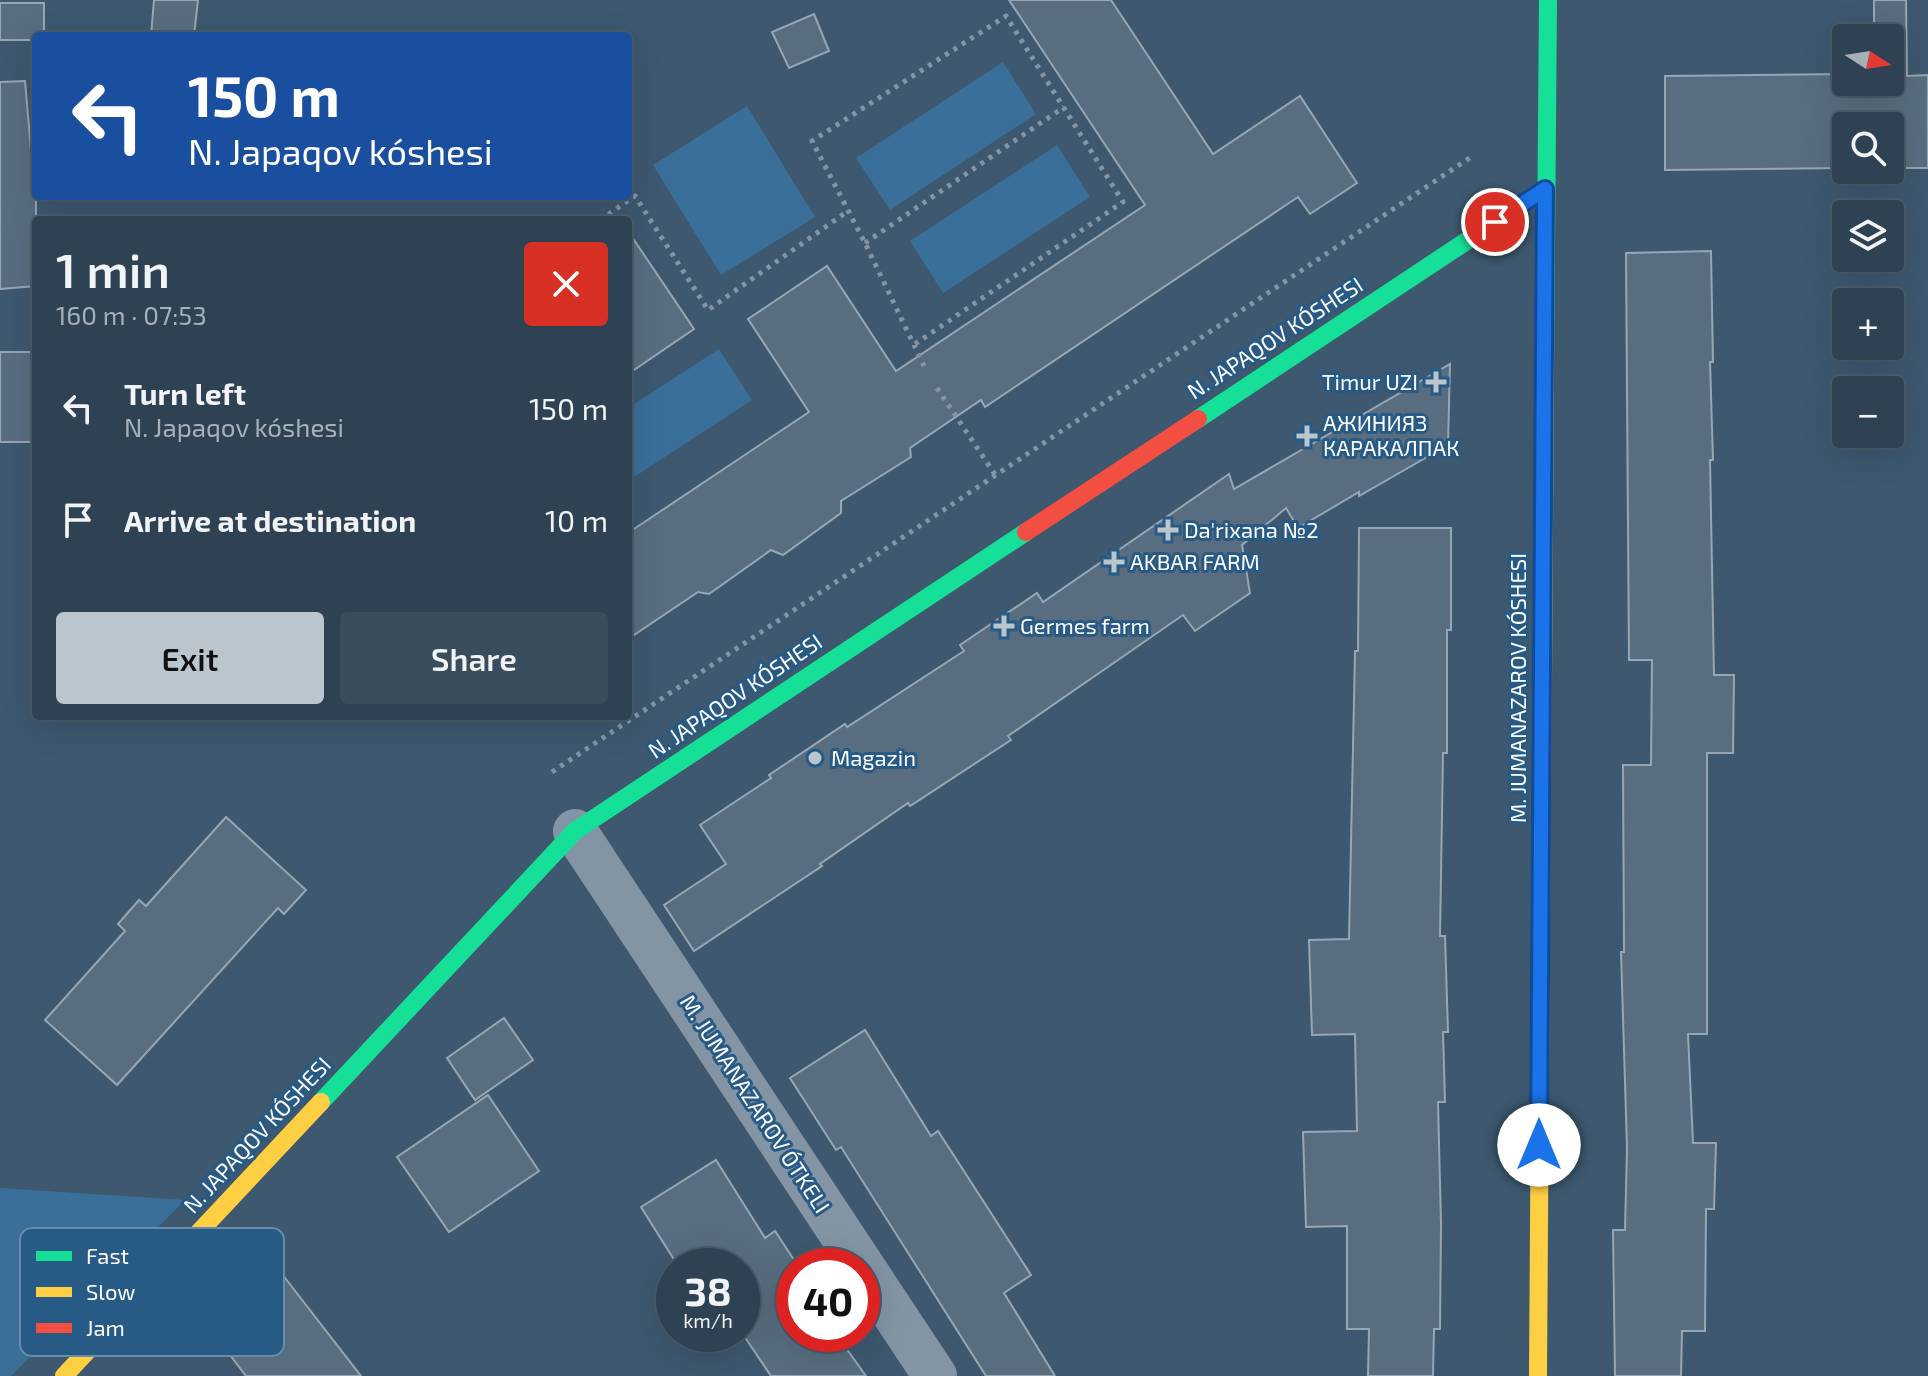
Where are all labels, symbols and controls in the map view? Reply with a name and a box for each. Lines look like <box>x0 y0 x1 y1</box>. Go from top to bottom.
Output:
north arrow <box>1832 24 1904 96</box>
map controls <box>1832 24 1904 448</box>
text: 150 m <box>188 61 340 128</box>
icon: left <box>56 64 160 168</box>
button: search <box>1832 112 1904 184</box>
text: N. Japaqov kóshesi <box>188 129 493 172</box>
pin <box>1461 188 1529 256</box>
icon: arrive <box>1473 200 1517 244</box>
button: layers <box>1832 200 1904 272</box>
text: 1 min <box>56 240 170 298</box>
button: close <box>524 242 608 326</box>
street label: N. JAPAQOV KÓSHESI <box>1182 271 1368 404</box>
button: + <box>1832 288 1904 360</box>
text: 160 m · 07:53 <box>56 299 207 330</box>
place label: Timur UZI <box>1322 368 1418 394</box>
marker: Timur UZI <box>1425 371 1447 393</box>
text: Turn left <box>124 375 246 411</box>
button: − <box>1832 376 1904 448</box>
icon: left <box>56 386 100 430</box>
text: 150 m <box>529 390 608 426</box>
place label: АЖИНИЯЗ КАРАКАЛПАК <box>1323 409 1459 460</box>
text: N. Japaqov kóshesi <box>124 411 344 442</box>
marker: АЖИНИЯЗ КАРАКАЛПАК <box>1298 427 1316 445</box>
icon: arrive <box>56 498 100 542</box>
text: Arrive at destination <box>124 502 416 538</box>
text: 10 m <box>545 502 608 538</box>
place label: Da'rixana №2 <box>1184 516 1319 542</box>
marker: Da'rixana №2 <box>1159 521 1177 539</box>
place label: AKBAR FARM <box>1130 548 1260 574</box>
marker: AKBAR FARM <box>1105 553 1123 571</box>
street label: M. JUMANAZAROV KÓSHESI <box>1504 553 1530 823</box>
button: Exit <box>56 612 324 704</box>
button: Share <box>340 612 608 704</box>
place label: Germes farm <box>1020 612 1150 638</box>
marker: Germes farm <box>995 617 1013 635</box>
street label: N. JAPAQOV KÓSHESI <box>643 627 827 764</box>
place label: Magazin <box>831 744 916 770</box>
marker: Magazin <box>806 749 824 767</box>
street label: M. JUMANAZAROV ÓTKELI <box>676 990 836 1217</box>
street label: N. JAPAQOV KÓSHESI <box>177 1051 336 1218</box>
position arrow <box>1497 1103 1581 1187</box>
legend <box>20 1228 284 1356</box>
text: Fast <box>86 1242 129 1268</box>
speed limit sign: 40 <box>776 1248 880 1352</box>
text: 38 <box>684 1266 732 1314</box>
text: Slow <box>86 1278 135 1304</box>
text: km/h <box>683 1308 733 1332</box>
text: Jam <box>86 1314 125 1340</box>

